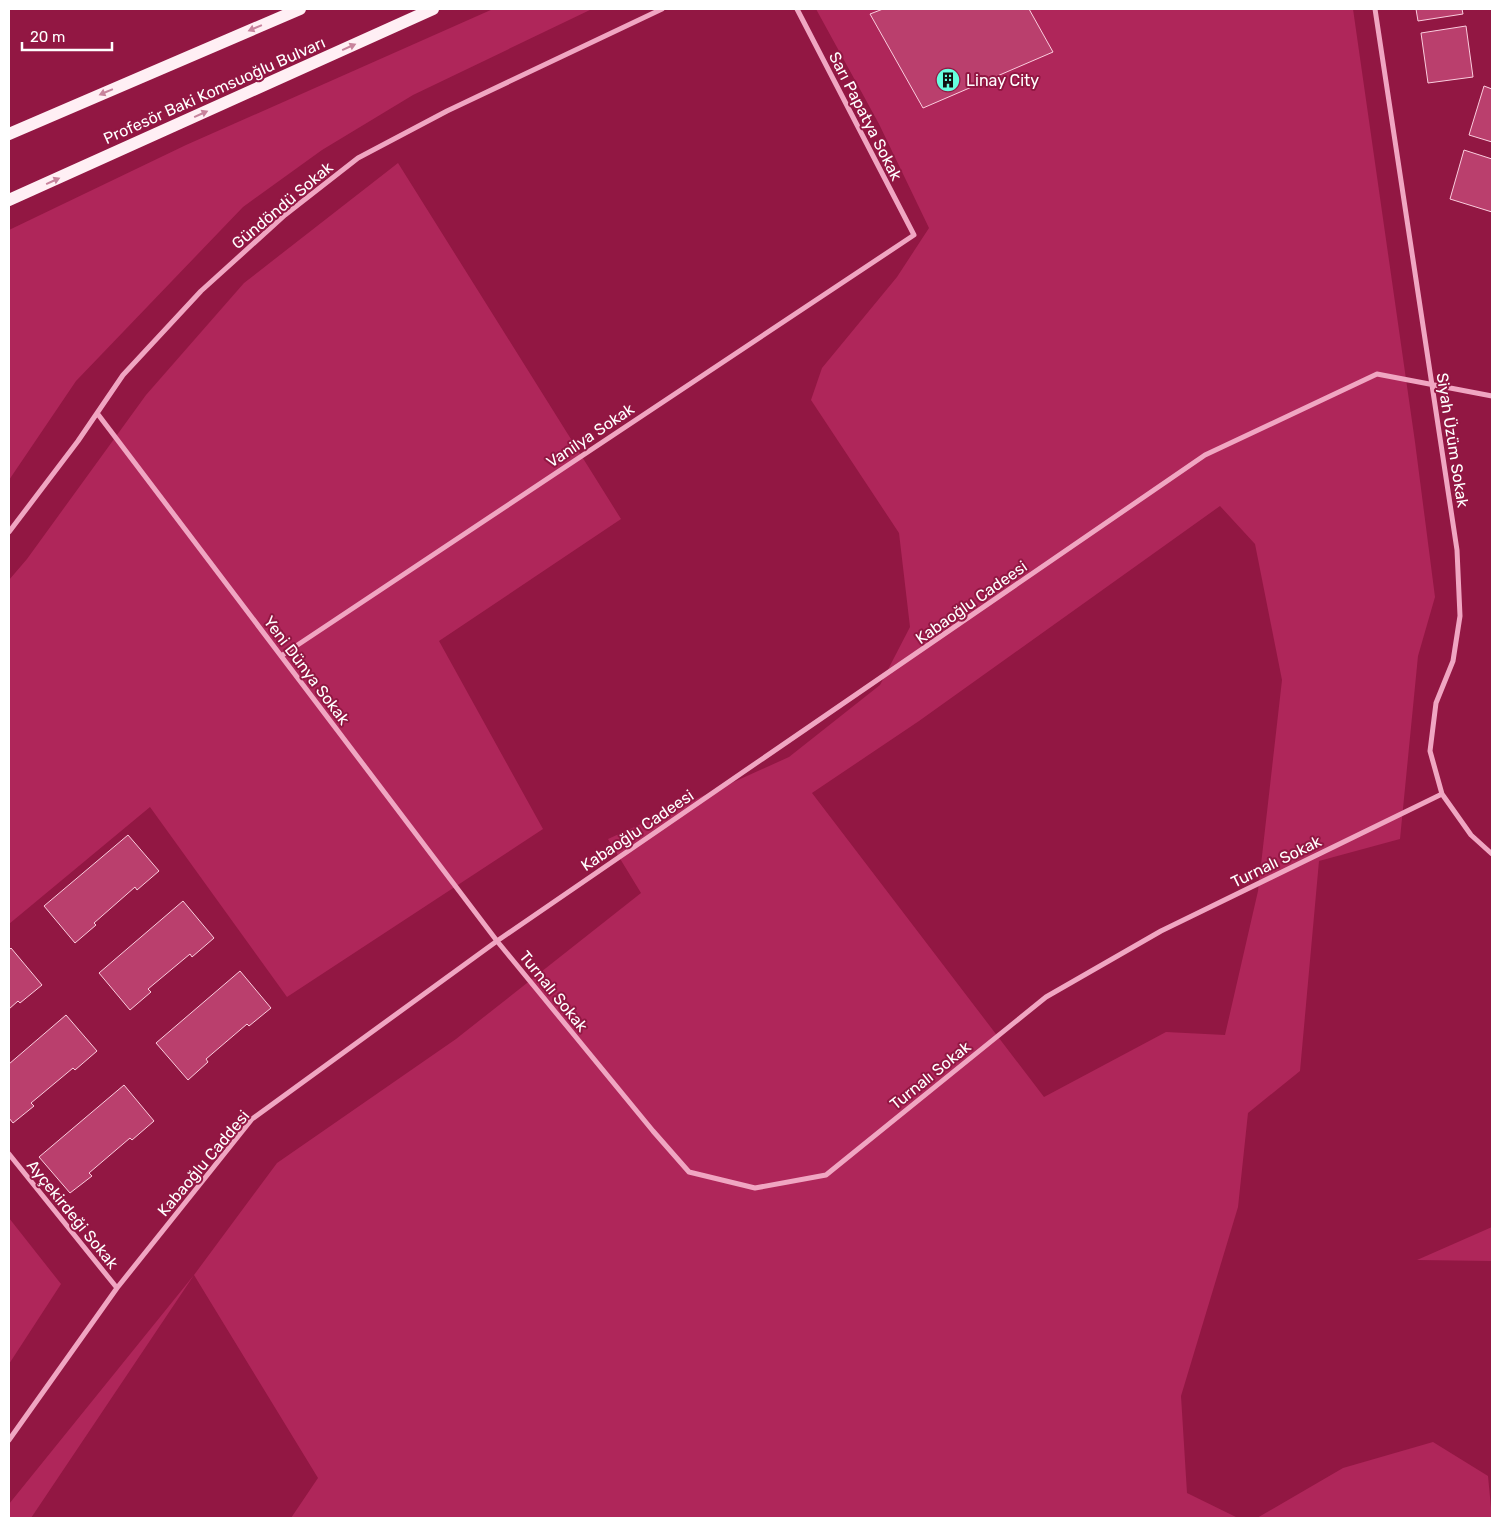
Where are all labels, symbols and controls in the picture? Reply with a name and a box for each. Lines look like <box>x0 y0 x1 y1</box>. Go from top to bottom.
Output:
scale bar <box>22 20 112 52</box>
one-way arrow <box>248 25 262 33</box>
text: 20 m <box>30 28 65 46</box>
street label: Profesör Baki Komsuoğlu Bulvarı <box>100 33 328 148</box>
one-way arrow <box>342 42 356 50</box>
street label: Sarı Papatya Sokak <box>825 49 907 184</box>
building icon: Linay City <box>935 67 961 93</box>
place label: Linay City <box>966 71 1039 90</box>
one-way arrow <box>99 89 113 97</box>
one-way arrow <box>194 109 209 118</box>
street label: Gündöndü Sokak <box>228 157 337 253</box>
one-way arrow <box>46 176 60 184</box>
street label: Siyah Üzüm Sokak <box>1432 371 1473 510</box>
street label: Vanilya Sokak <box>543 399 638 472</box>
street label: Kabaoğlu Cadeesi <box>912 557 1031 648</box>
street label: Yeni Dünya Sokak <box>260 612 354 729</box>
street label: Kabaoğlu Cadeesi <box>577 786 697 875</box>
street label: Turnalı Sokak <box>1228 831 1325 892</box>
street label: Turnalı Sokak <box>515 947 592 1036</box>
street label: Turnalı Sokak <box>886 1037 975 1114</box>
street label: Kabaoğlu Caddesi <box>154 1107 253 1220</box>
street label: Ayçekirdeği Sokak <box>23 1156 123 1273</box>

